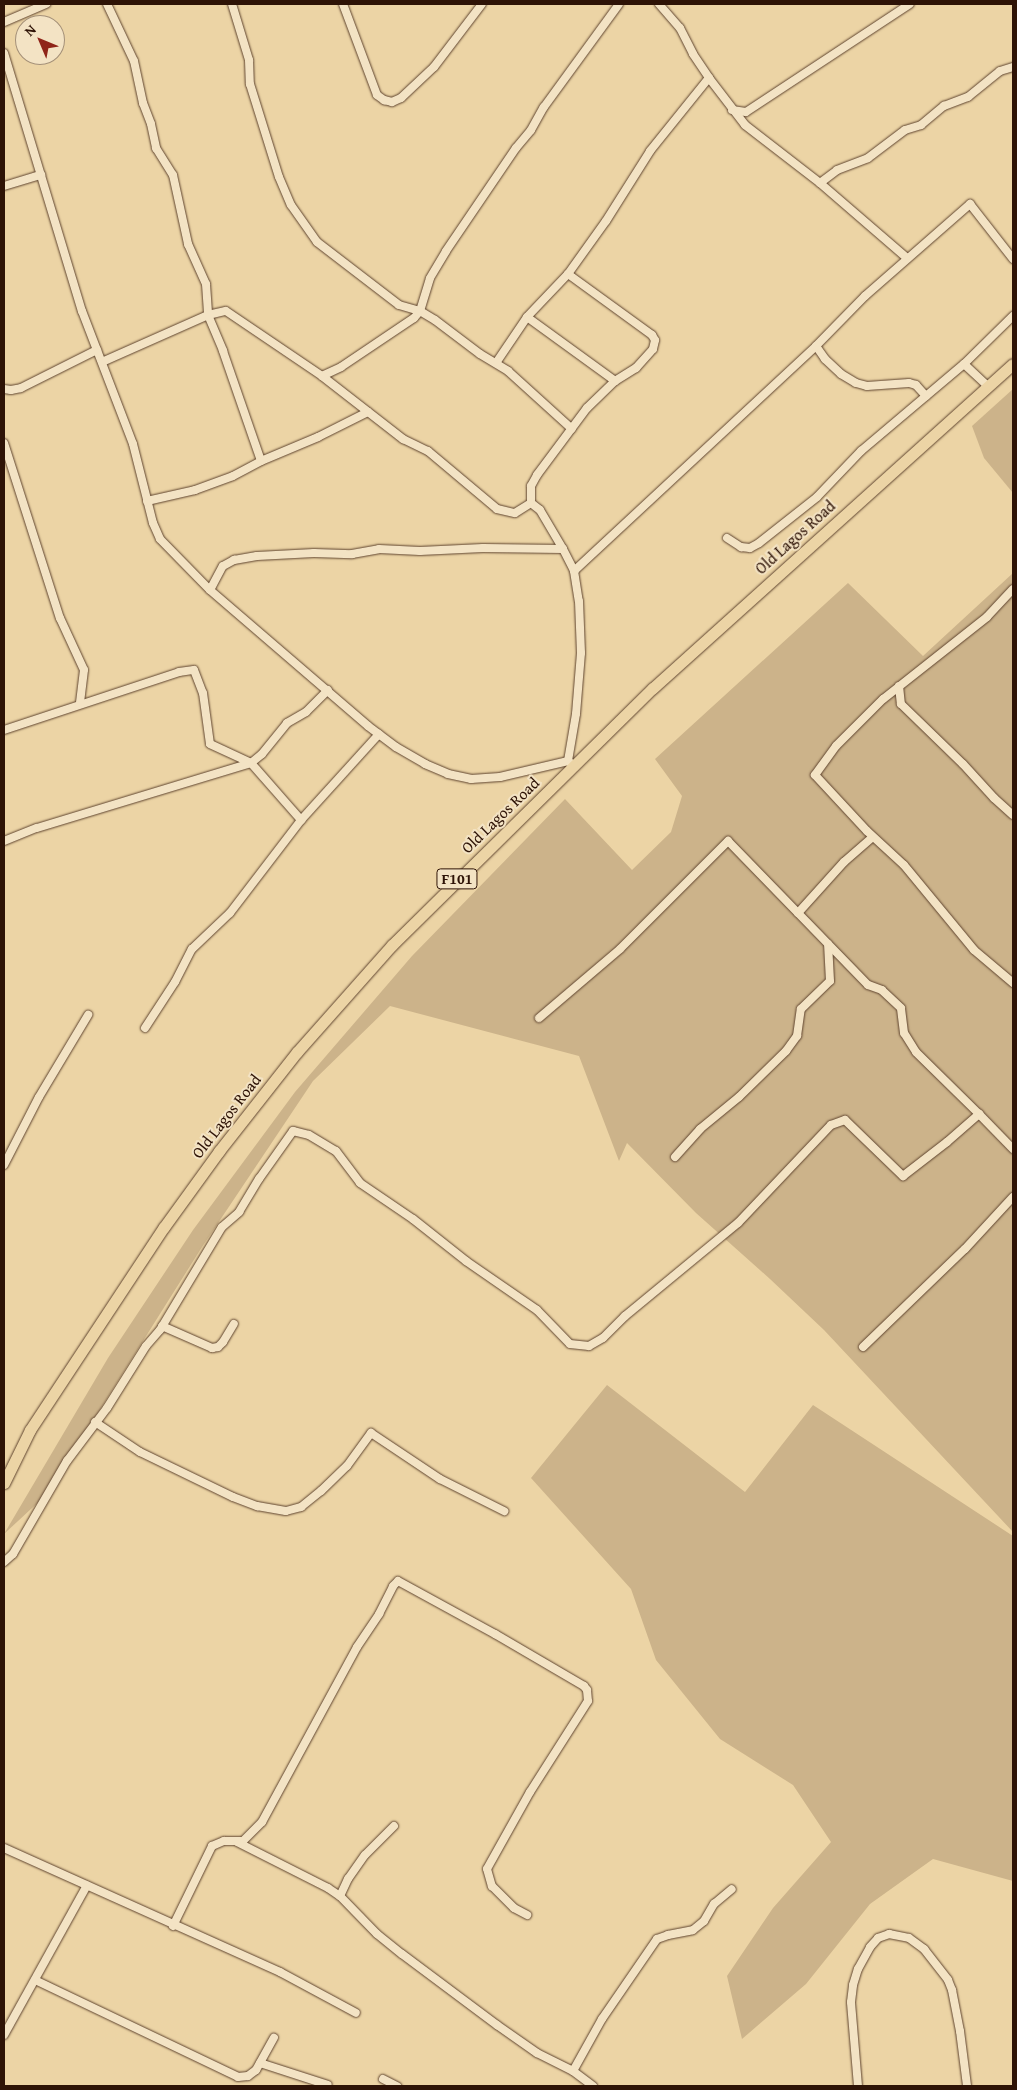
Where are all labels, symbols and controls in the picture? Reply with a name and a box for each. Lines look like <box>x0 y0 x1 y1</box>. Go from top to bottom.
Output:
north arrow <box>15 15 65 65</box>
text: N <box>20 20 40 40</box>
street label: Old Lagos Road <box>751 496 839 578</box>
street label: Old Lagos Road <box>457 773 543 857</box>
road number: F101 <box>436 866 478 892</box>
street label: Old Lagos Road <box>187 1070 265 1162</box>

